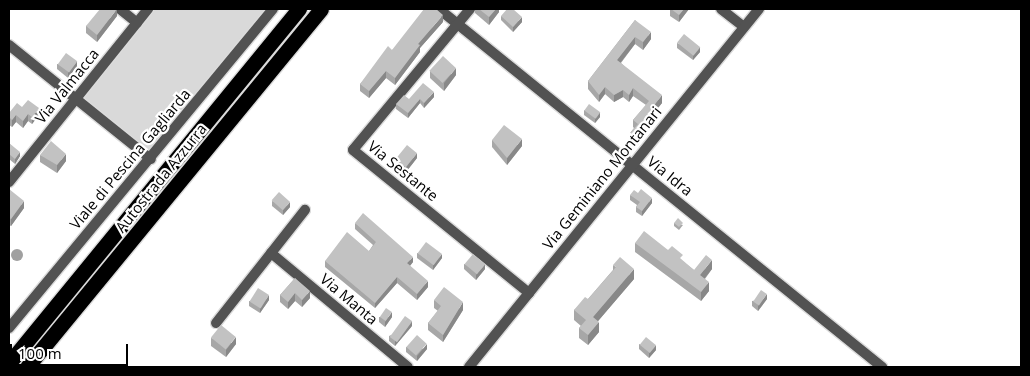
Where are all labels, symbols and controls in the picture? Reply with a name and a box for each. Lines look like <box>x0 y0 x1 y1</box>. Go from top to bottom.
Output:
street label: Via Valmacca <box>31 45 103 127</box>
street label: Viale di Pescina Gagliarda <box>66 85 194 233</box>
street label: Via Geminiano Montanari <box>539 103 665 253</box>
street label: Autostrada Azzurra <box>112 120 210 236</box>
street label: Via Sestante <box>364 137 442 205</box>
street label: Via Idra <box>644 152 696 200</box>
street label: Via Manta <box>317 270 381 328</box>
scale bar <box>12 334 130 366</box>
text: 100 m <box>18 343 62 363</box>

